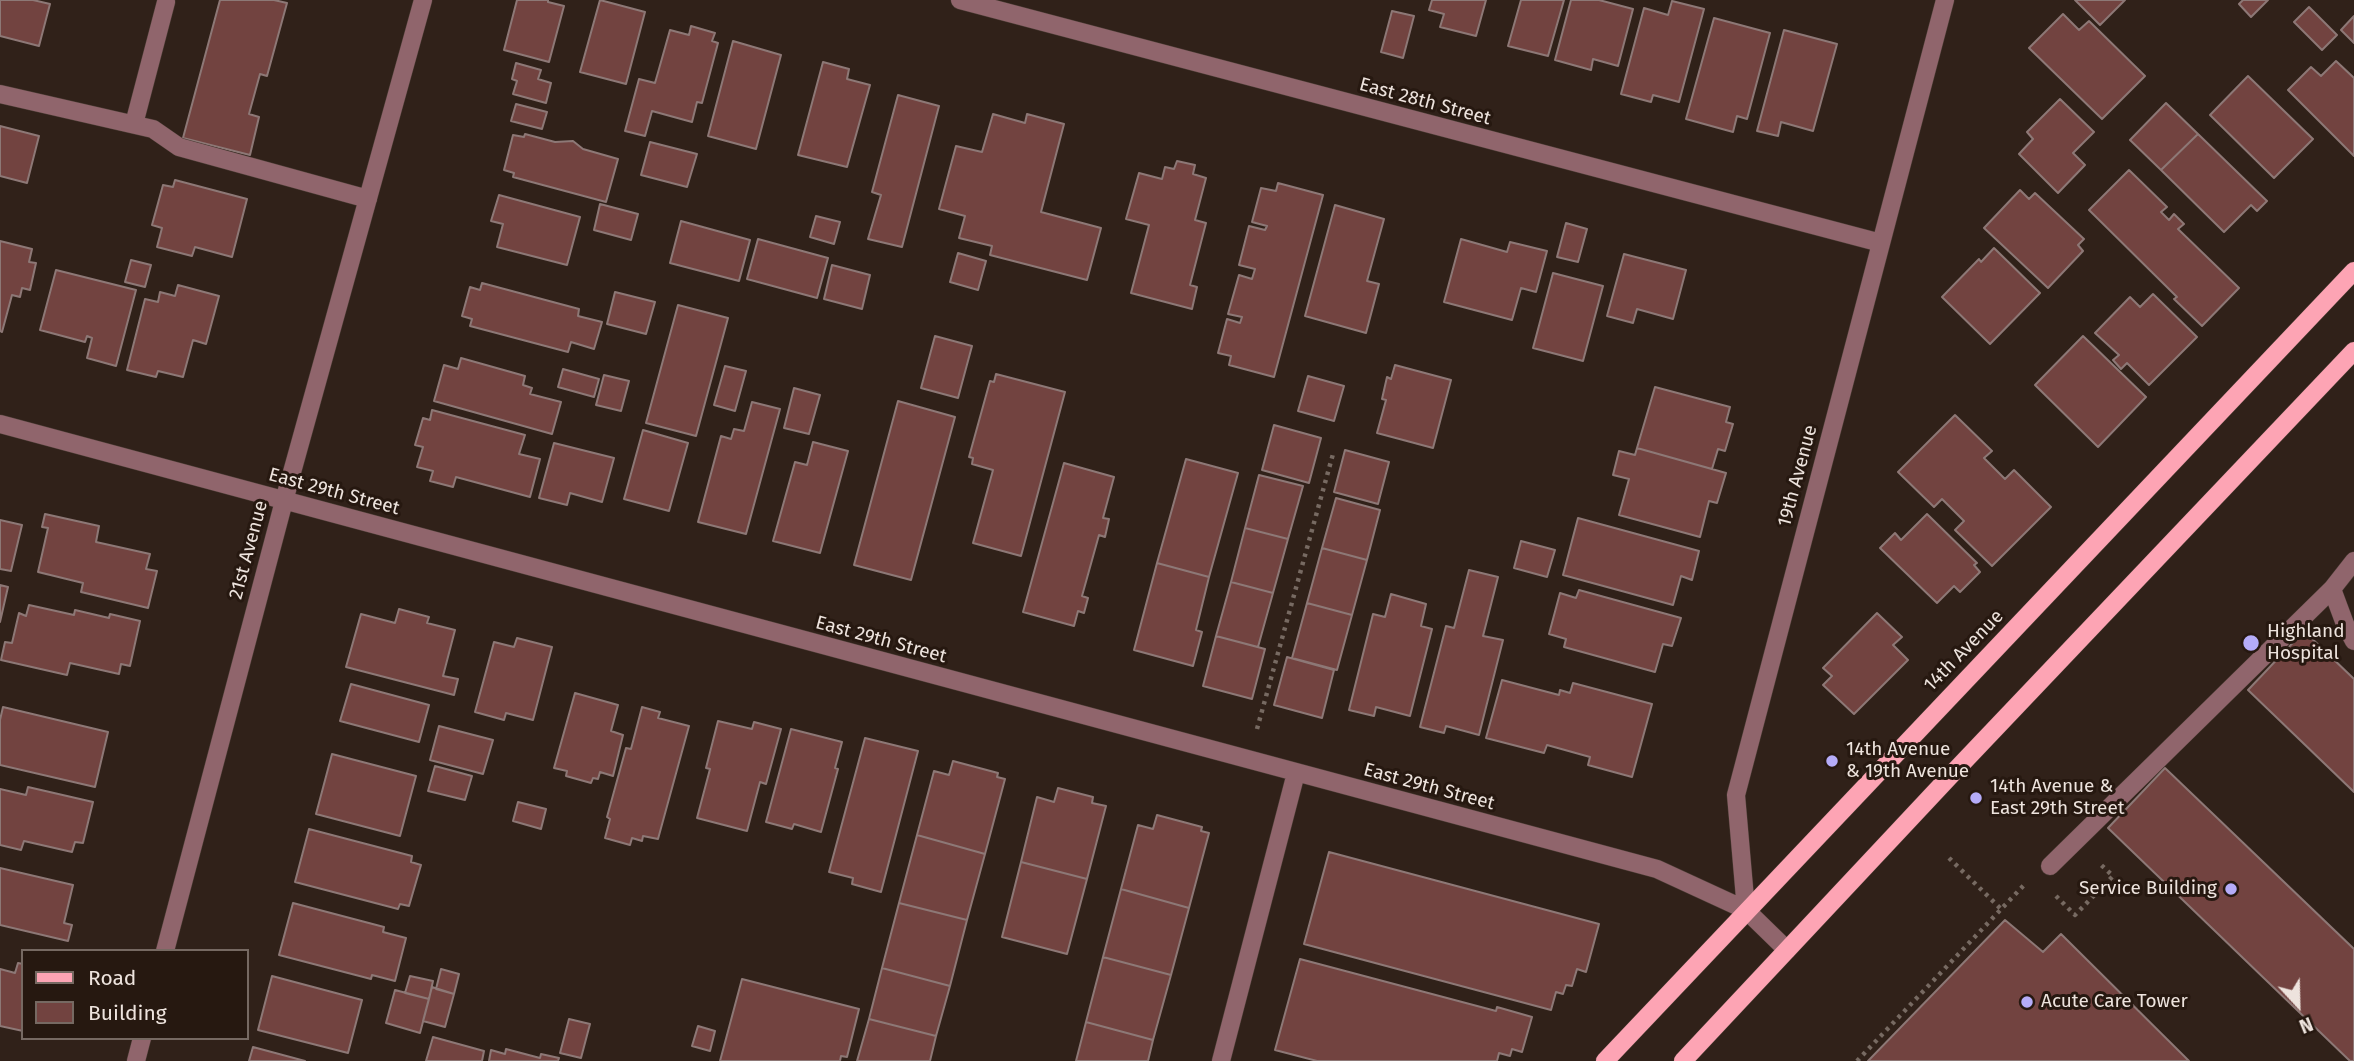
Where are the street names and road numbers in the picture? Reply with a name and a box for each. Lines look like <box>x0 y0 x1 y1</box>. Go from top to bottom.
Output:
street label: East 28th Street <box>1357 73 1493 131</box>
street label: 19th Avenue <box>1773 423 1823 529</box>
street label: East 29th Street <box>266 464 402 520</box>
street label: 21st Avenue <box>225 498 273 602</box>
street label: 14th Avenue <box>1920 606 2008 696</box>
street label: East 29th Street <box>813 612 949 668</box>
street label: East 29th Street <box>1361 759 1497 815</box>

